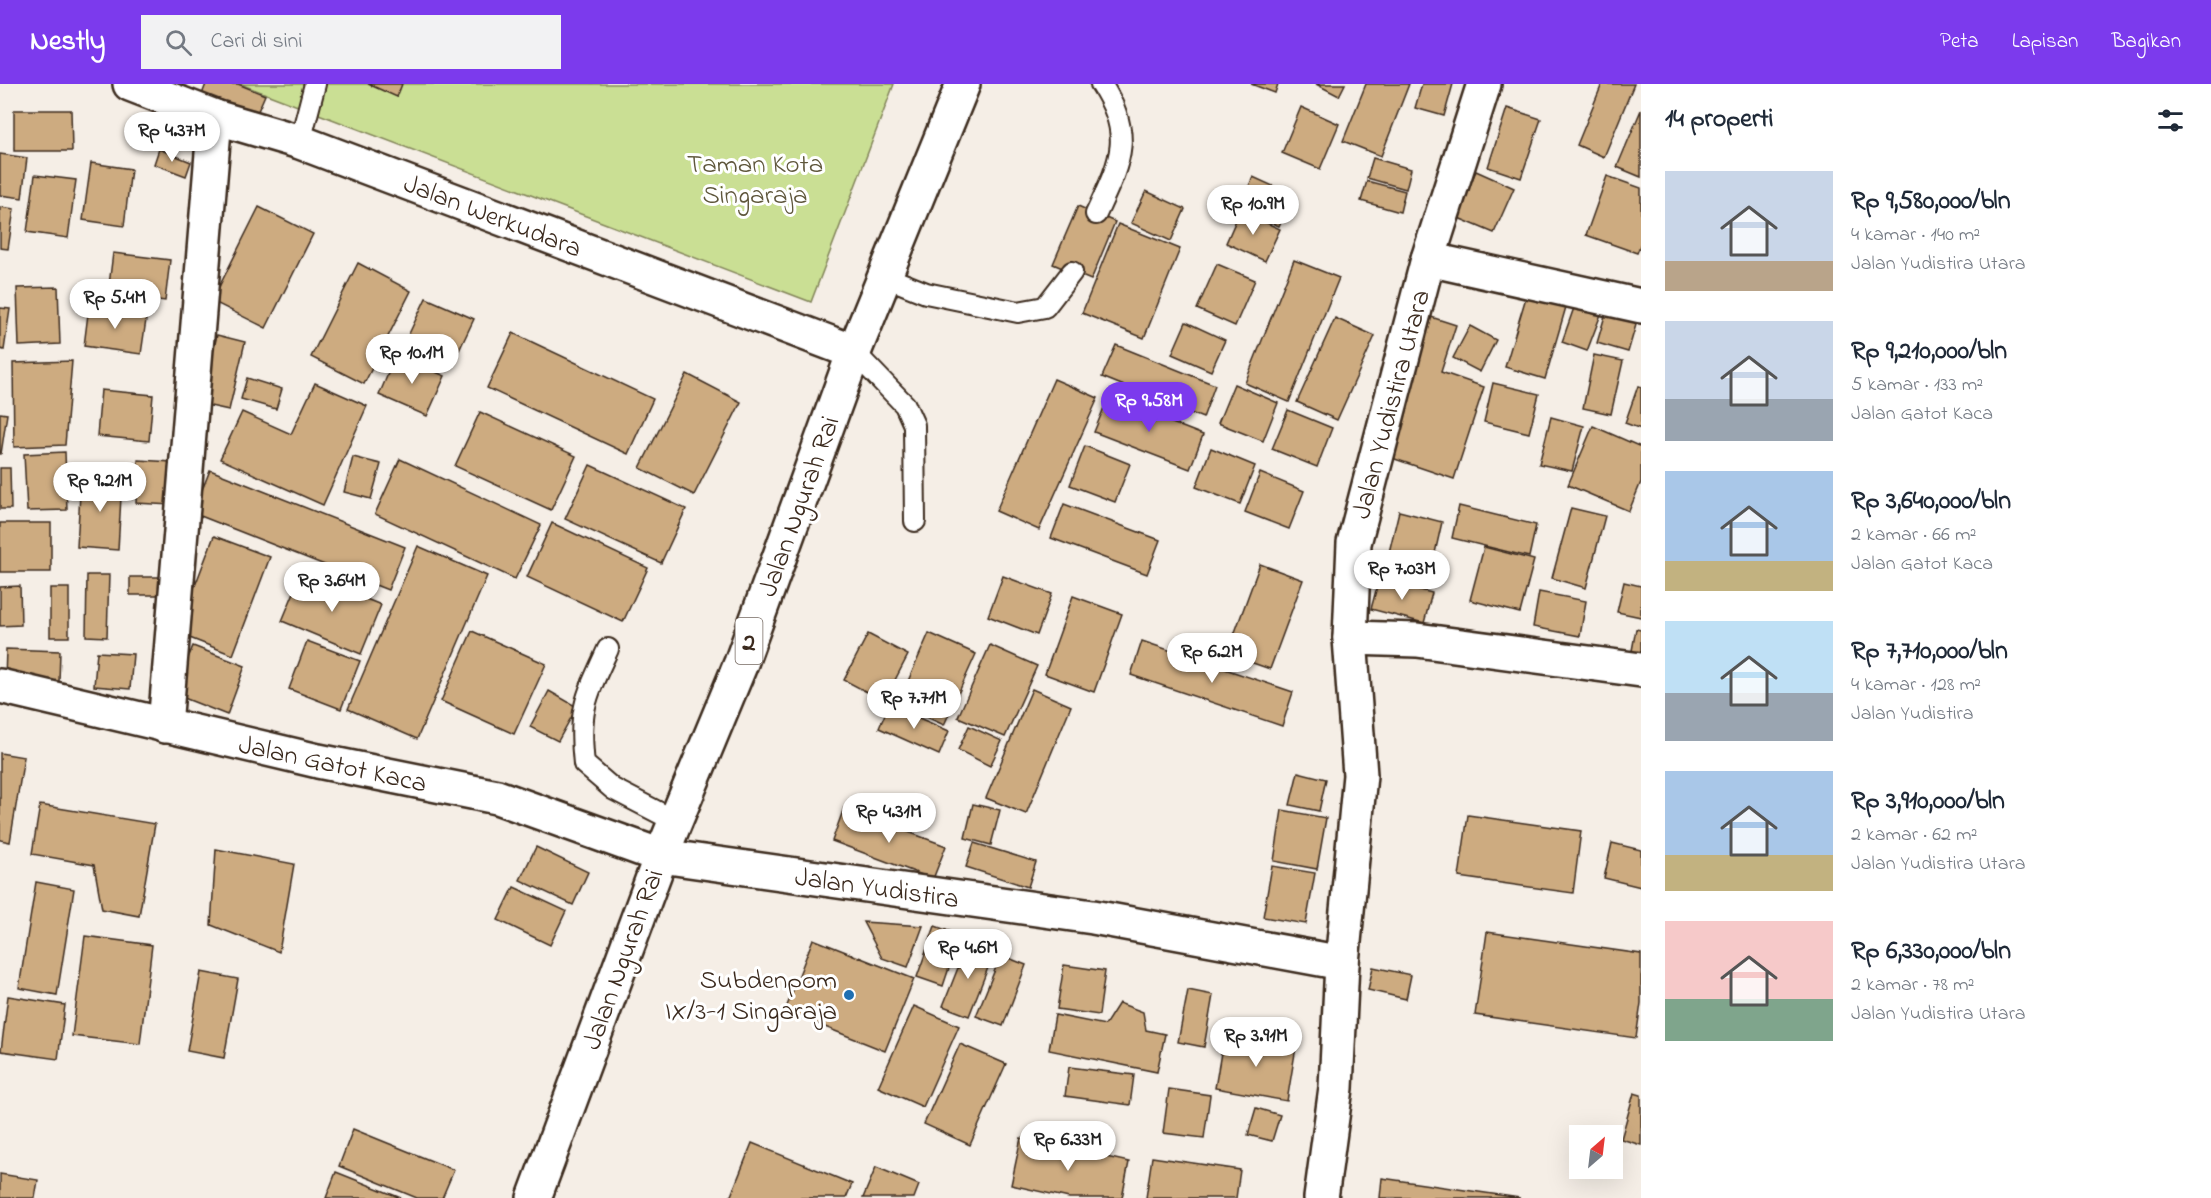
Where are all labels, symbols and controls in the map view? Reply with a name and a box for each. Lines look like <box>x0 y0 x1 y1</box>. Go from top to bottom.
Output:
search box <box>141 15 561 69</box>
text: Nestly <box>30 22 105 63</box>
icon: search <box>162 26 195 59</box>
text: Cari di sini <box>210 26 302 58</box>
text: Peta <box>1940 27 1979 57</box>
text: Lapisan <box>2012 27 2078 57</box>
text: Bagikan <box>2111 27 2181 57</box>
text: 14 properti <box>1665 101 1773 139</box>
icon: filters <box>2154 104 2187 137</box>
pin: Rp 4.37M <box>110 112 234 163</box>
text: Rp 4.37M <box>138 117 206 146</box>
park label: Taman Kota Singaraja <box>687 146 823 216</box>
street label: Jalan Werkudara <box>397 165 587 269</box>
text: Rp 9,580,000/bln <box>1851 183 2011 221</box>
pin: Rp 10.9M <box>1191 185 1315 236</box>
text: Rp 10.9M <box>1221 190 1285 219</box>
icon: home <box>1713 195 1785 267</box>
text: 4 kamar · 140 m² <box>1851 221 1980 250</box>
text: Jalan Yudistira Utara <box>1851 250 2026 279</box>
pin: Rp 5.4M <box>60 279 170 330</box>
text: Rp 5.4M <box>84 284 146 313</box>
street label: Jalan Yudistira Utara <box>1343 286 1442 524</box>
text: Rp 9,210,000/bln <box>1851 333 2007 371</box>
pin: Rp 10.1M <box>350 334 474 385</box>
text: Rp 10.1M <box>380 339 444 368</box>
icon: home <box>1713 345 1785 417</box>
text: 5 kamar · 133 m² <box>1851 371 1983 400</box>
pin: Rp 9.58M <box>1087 382 1211 433</box>
text: Rp 9.58M <box>1115 387 1183 416</box>
text: Jalan Gatot Kaca <box>1851 400 1993 429</box>
street label: Jalan Ngurah Rai <box>750 411 851 603</box>
pin: Rp 9.21M <box>38 462 162 513</box>
text: Rp 9.21M <box>67 467 133 496</box>
text: Rp 3,640,000/bln <box>1851 483 2011 521</box>
icon: home <box>1713 495 1785 567</box>
text: 2 kamar · 66 m² <box>1851 521 1976 550</box>
pin: Rp 7.03M <box>1340 550 1464 601</box>
text: Jalan Gatot Kaca <box>1851 550 1993 579</box>
text: Rp 7.03M <box>1368 555 1436 584</box>
pin: Rp 3.64M <box>270 562 394 613</box>
text: Rp 3.64M <box>298 567 366 596</box>
road number: 2 <box>736 618 762 664</box>
pin: Rp 6.2M <box>1157 633 1267 684</box>
text: Rp 7,710,000/bln <box>1851 633 2008 671</box>
text: Rp 6.2M <box>1181 638 1243 667</box>
icon: home <box>1713 645 1785 717</box>
text: 4 kamar · 128 m² <box>1851 671 1981 700</box>
pin: Rp 7.71M <box>852 679 976 730</box>
text: Rp 7.71M <box>881 684 947 713</box>
text: Jalan Yudistira <box>1851 700 1973 729</box>
street label: Jalan Gatot Kaca <box>235 726 430 804</box>
text: Rp 3,910,000/bln <box>1851 783 2005 821</box>
pin: Rp 4.31M <box>827 793 951 844</box>
icon: home <box>1713 795 1785 867</box>
text: Rp 4.31M <box>856 798 922 827</box>
text: 2 kamar · 62 m² <box>1851 821 1977 850</box>
text: Jalan Yudistira Utara <box>1851 850 2026 879</box>
street label: Jalan Yudistira <box>792 859 961 920</box>
street label: Jalan Ngurah Rai <box>574 864 675 1056</box>
pin: Rp 4.6M <box>913 929 1023 980</box>
text: Rp 6,330,000/bln <box>1851 933 2011 971</box>
text: Rp 4.6M <box>938 934 998 963</box>
icon: home <box>1713 945 1785 1017</box>
place label: Subdenpom IX/3-1 Singaraja <box>665 962 837 1032</box>
text: 2 kamar · 78 m² <box>1851 971 1974 1000</box>
marker: Subdenpom IX/3-1 Singaraja <box>842 988 856 1002</box>
text: Jalan Yudistira Utara <box>1851 1000 2026 1029</box>
pin: Rp 3.91M <box>1194 1017 1318 1068</box>
text: Rp 3.91M <box>1224 1022 1288 1051</box>
pin: Rp 6.33M <box>1006 1121 1130 1172</box>
north arrow <box>1569 1125 1623 1179</box>
map controls <box>1569 1125 1623 1179</box>
text: Rp 6.33M <box>1034 1126 1102 1155</box>

